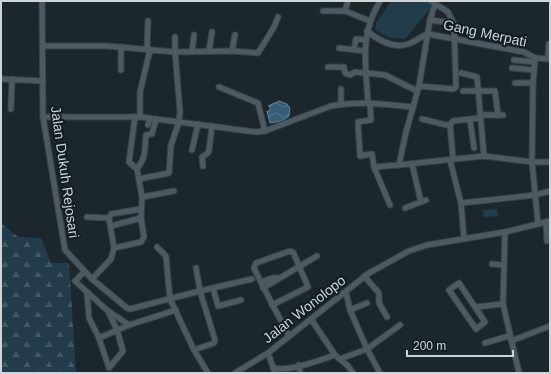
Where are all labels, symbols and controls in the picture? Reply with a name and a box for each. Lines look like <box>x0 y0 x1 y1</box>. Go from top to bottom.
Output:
street label: Gang Merpati <box>442 16 528 50</box>
street label: Jalan Dukuh Rejosari <box>48 105 82 239</box>
street label: Jalan Wonolopo <box>260 272 349 346</box>
scale bar <box>407 332 513 358</box>
text: 200 m <box>413 339 446 353</box>

